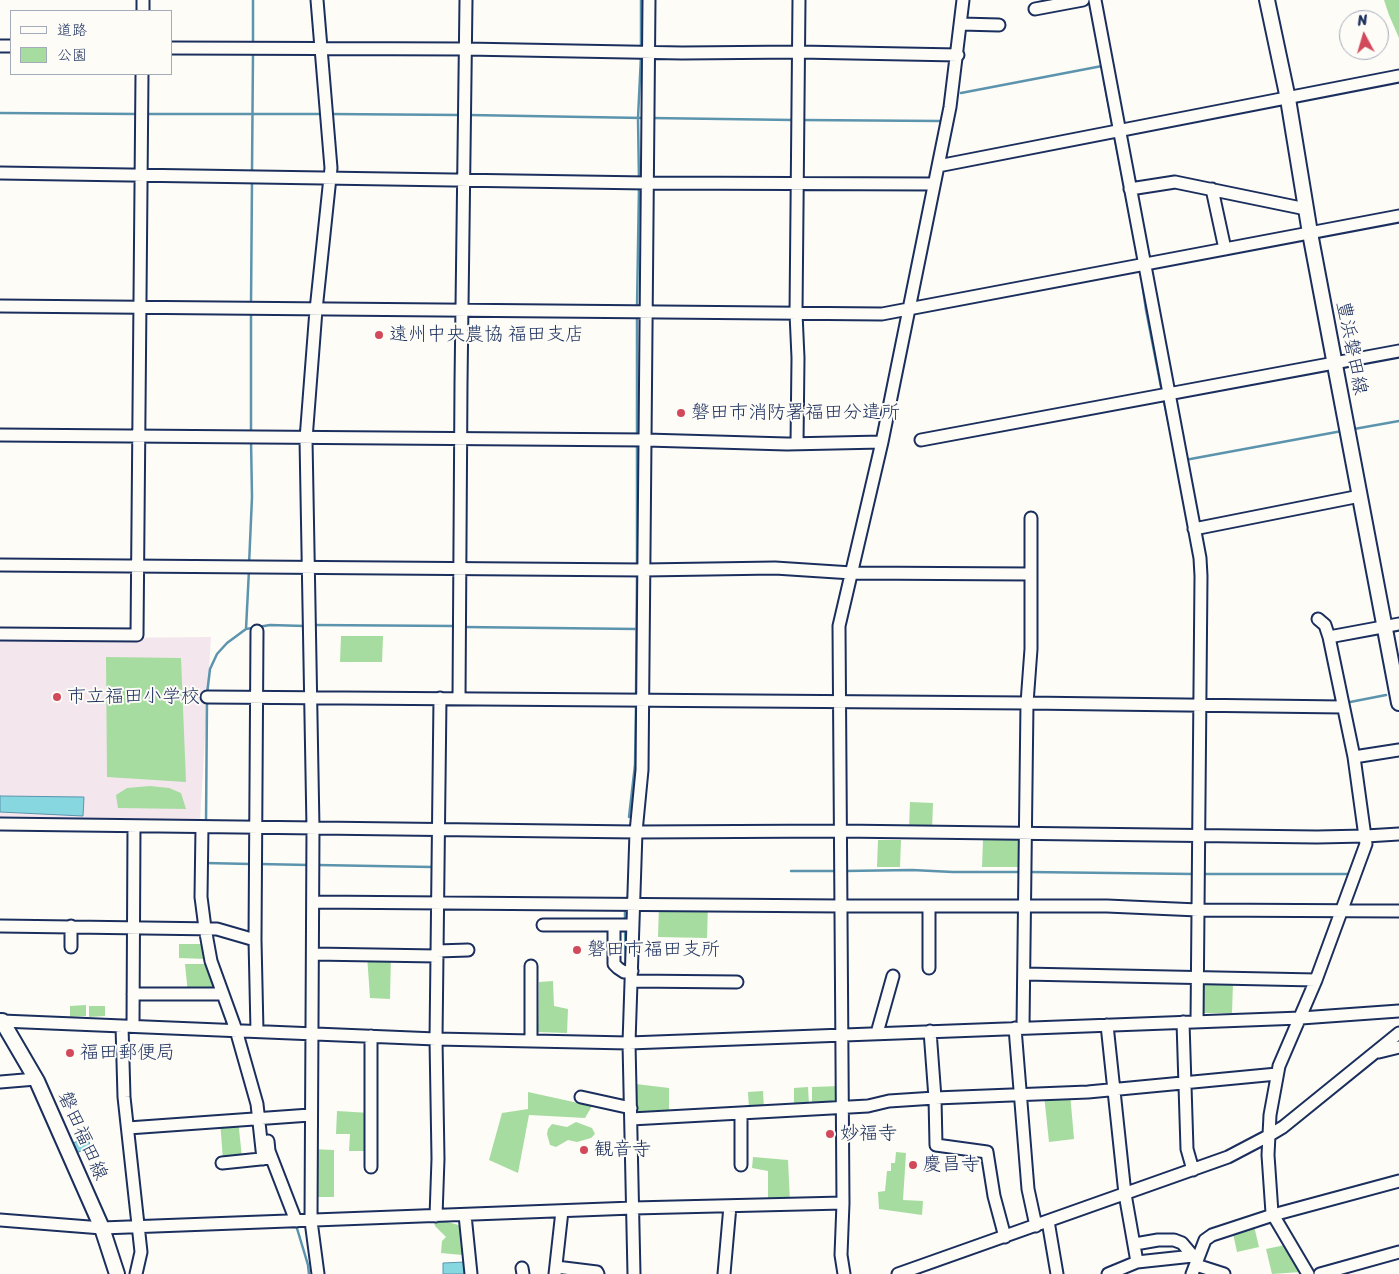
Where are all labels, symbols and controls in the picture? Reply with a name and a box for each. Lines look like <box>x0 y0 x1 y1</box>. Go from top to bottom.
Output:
text: N <box>1356 8 1369 34</box>
legend <box>10 10 172 75</box>
north arrow <box>1339 10 1389 60</box>
text: 道路 <box>57 17 87 43</box>
text: 公園 <box>57 42 87 68</box>
street label: 豊浜磐田線 <box>1331 299 1371 397</box>
place label: 遠州中央農協 福田支店 <box>389 324 584 346</box>
marker: 遠州中央農協 福田支店 <box>373 329 385 341</box>
place label: 磐田市消防署福田分遣所 <box>691 402 900 424</box>
marker: 磐田市消防署福田分遣所 <box>675 407 687 419</box>
place label: 市立福田小学校 <box>67 686 200 708</box>
marker: 市立福田小学校 <box>51 691 63 703</box>
place label: 磐田市福田支所 <box>587 939 720 961</box>
marker: 磐田市福田支所 <box>571 944 583 956</box>
place label: 福田郵便局 <box>80 1042 175 1064</box>
marker: 福田郵便局 <box>64 1047 76 1059</box>
street label: 磐田福田線 <box>52 1088 112 1184</box>
place label: 妙福寺 <box>840 1123 897 1145</box>
marker: 妙福寺 <box>824 1128 836 1140</box>
place label: 観音寺 <box>594 1139 651 1161</box>
marker: 観音寺 <box>578 1144 590 1156</box>
place label: 慶昌寺 <box>923 1154 980 1176</box>
marker: 慶昌寺 <box>907 1159 919 1171</box>

